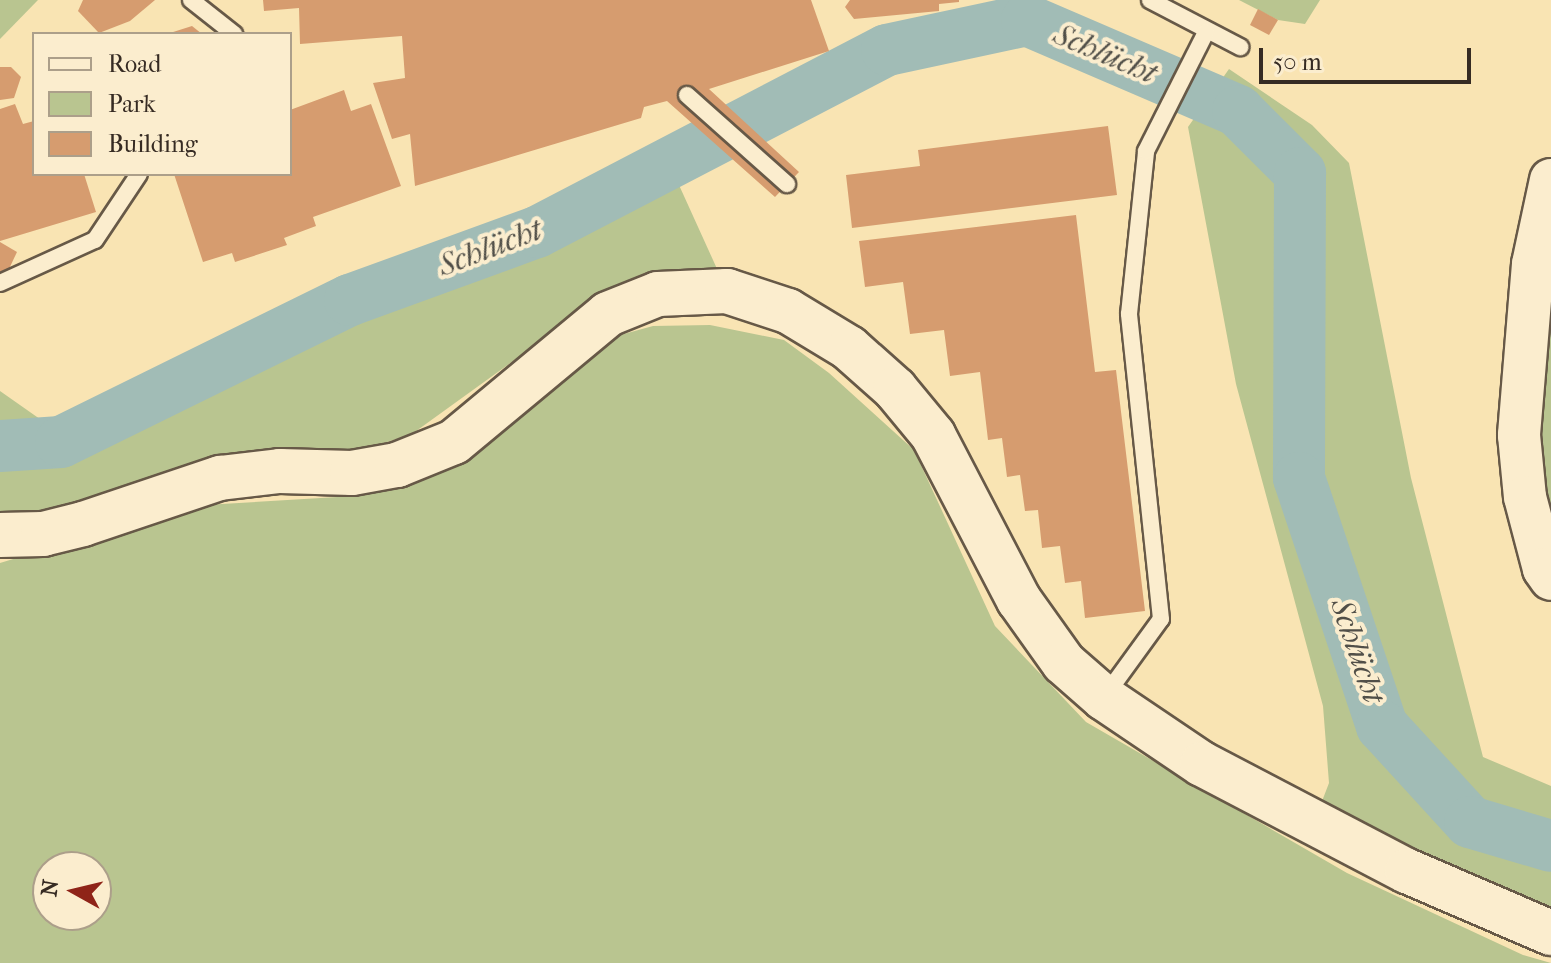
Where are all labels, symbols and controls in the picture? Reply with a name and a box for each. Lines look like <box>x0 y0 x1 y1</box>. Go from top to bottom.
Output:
water label: Schlücht <box>1048 15 1162 93</box>
legend <box>32 32 292 176</box>
scale bar <box>1263 32 1475 82</box>
text: 50 m <box>1273 48 1322 76</box>
text: Road <box>108 50 161 78</box>
text: Park <box>108 90 156 118</box>
text: Building <box>108 130 198 158</box>
water label: Schlücht <box>433 211 547 285</box>
water label: Schlücht <box>1321 594 1393 708</box>
north arrow <box>32 851 112 931</box>
text: N <box>36 878 64 898</box>

